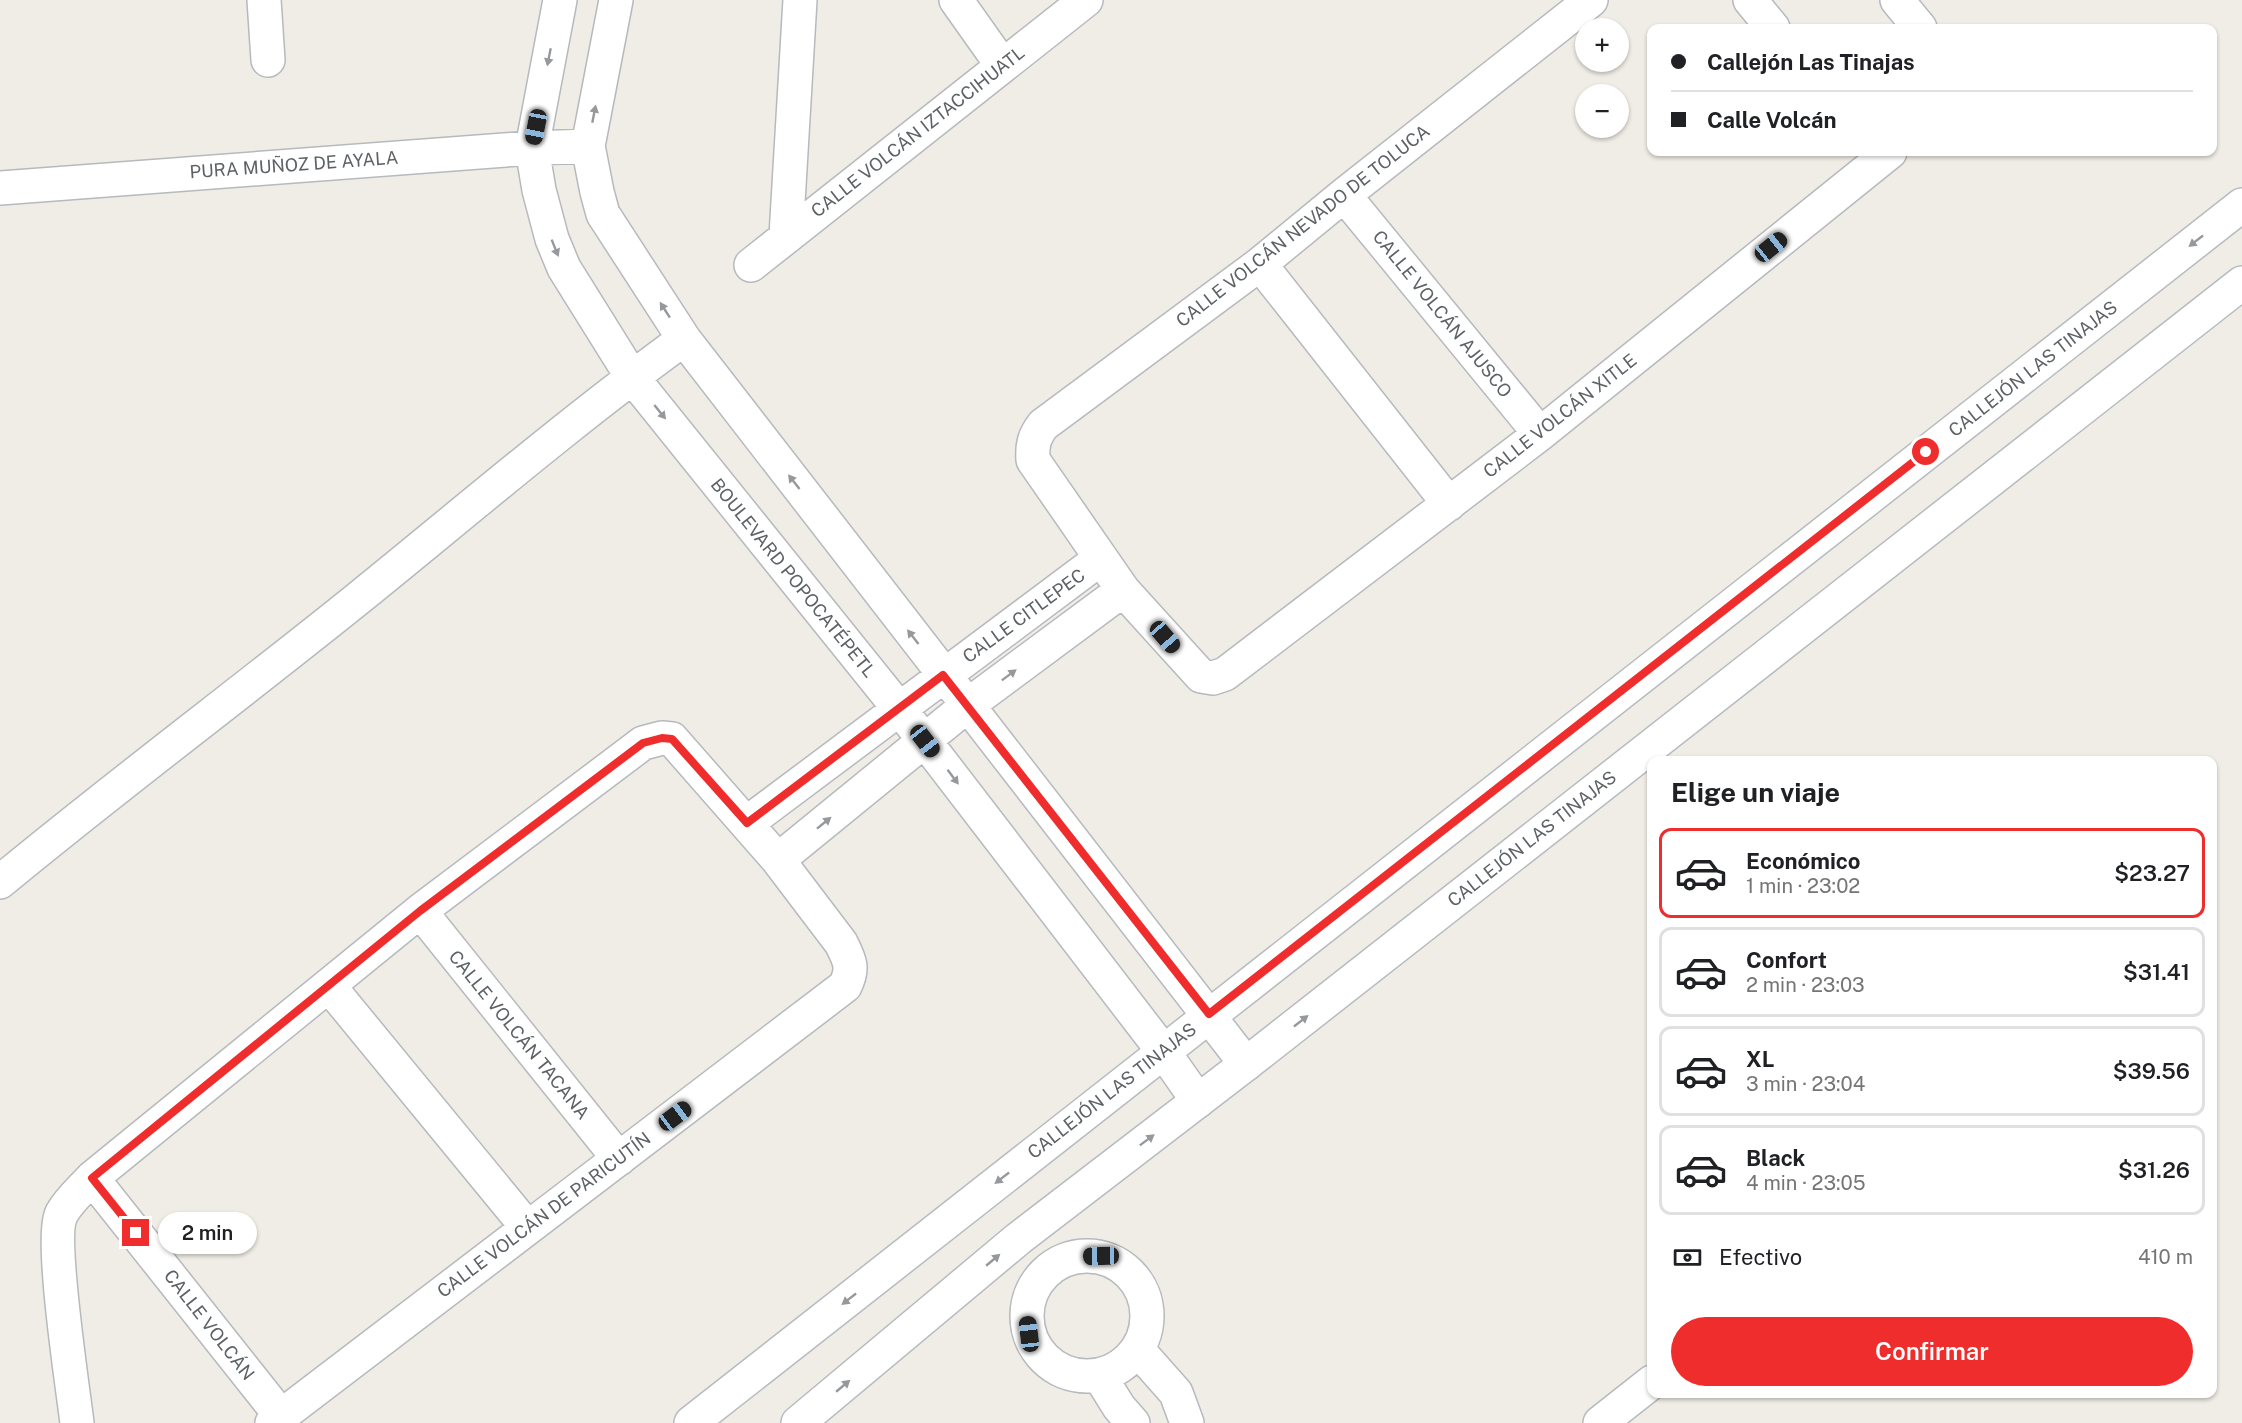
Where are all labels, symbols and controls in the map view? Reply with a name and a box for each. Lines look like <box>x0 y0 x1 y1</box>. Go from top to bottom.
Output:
map controls <box>1575 18 1629 138</box>
button: + <box>1575 18 1629 72</box>
street label: CALLE VOLCÁN IZTACCIHUATL <box>806 41 1028 221</box>
one-way arrow <box>544 48 553 67</box>
text: Callejón Las Tinajas <box>1707 49 1915 75</box>
button: − <box>1575 84 1629 138</box>
one-way arrow <box>590 104 599 123</box>
text: Calle Volcán <box>1707 107 1837 133</box>
car <box>524 108 548 146</box>
street label: CALLE VOLCÁN NEVADO DE TOLUCA <box>1171 119 1434 331</box>
street label: PURA MUÑOZ DE AYALA <box>189 146 399 182</box>
street label: CALLE VOLCÁN AJUSCO <box>1369 225 1517 401</box>
car <box>1751 229 1791 265</box>
one-way arrow <box>2188 234 2204 247</box>
one-way arrow <box>551 239 561 257</box>
street label: CALLEJÓN LAS TINAJAS <box>1944 295 2121 441</box>
one-way arrow <box>659 301 670 318</box>
street label: CALLE VOLCÁN XITLE <box>1478 349 1640 482</box>
one-way arrow <box>654 404 666 419</box>
route start <box>1912 438 1939 465</box>
street label: BOULEVARD POPOCATÉPETL <box>707 473 881 681</box>
one-way arrow <box>789 475 801 490</box>
street label: CALLE CITLEPEC <box>958 564 1089 667</box>
car <box>1146 618 1184 656</box>
one-way arrow <box>907 629 920 645</box>
one-way arrow <box>1001 670 1016 682</box>
car <box>907 721 943 761</box>
street label: CALLEJÓN LAS TINAJAS <box>1443 765 1620 911</box>
one-way arrow <box>946 769 959 785</box>
text: Elige un viaje <box>1671 776 1840 808</box>
one-way arrow <box>816 817 832 830</box>
icon: car <box>1674 846 1728 900</box>
text: Económico <box>1746 848 1861 874</box>
text: $23.27 <box>2114 860 2190 886</box>
text: 1 min · 23:02 <box>1746 874 1860 898</box>
street label: CALLE VOLCÁN TACANA <box>445 945 595 1124</box>
icon: car <box>1674 945 1728 999</box>
text: Confort <box>1746 947 1827 973</box>
text: $31.41 <box>2123 959 2190 985</box>
text: 2 min · 23:03 <box>1746 973 1865 997</box>
one-way arrow <box>1293 1016 1308 1028</box>
street label: CALLEJÓN LAS TINAJAS <box>1023 1017 1200 1163</box>
icon: car <box>1674 1044 1728 1098</box>
text: XL <box>1746 1046 1774 1072</box>
text: $39.56 <box>2113 1058 2190 1084</box>
text: 3 min · 23:04 <box>1746 1072 1865 1096</box>
car <box>655 1098 695 1134</box>
street label: CALLE VOLCÁN DE PARICUTÍN <box>432 1127 654 1302</box>
one-way arrow <box>1139 1135 1154 1147</box>
icon: car <box>1674 1143 1728 1197</box>
text: Black <box>1746 1145 1805 1171</box>
text: $31.26 <box>2118 1157 2190 1183</box>
one-way arrow <box>994 1171 1009 1183</box>
text: 4 min · 23:05 <box>1746 1171 1866 1195</box>
callout: 2 min <box>157 1212 256 1254</box>
route end <box>122 1219 149 1246</box>
text: 2 min <box>182 1221 233 1245</box>
icon: cash <box>1671 1241 1704 1274</box>
text: Efectivo <box>1719 1244 1802 1270</box>
text: 410 m <box>2138 1245 2193 1269</box>
car <box>1083 1247 1119 1265</box>
one-way arrow <box>985 1254 1000 1267</box>
street label: CALLE VOLCÁN <box>160 1265 260 1384</box>
one-way arrow <box>841 1292 856 1304</box>
car <box>1018 1315 1040 1353</box>
button: Confirmar <box>1671 1317 2193 1386</box>
one-way arrow <box>835 1379 851 1392</box>

